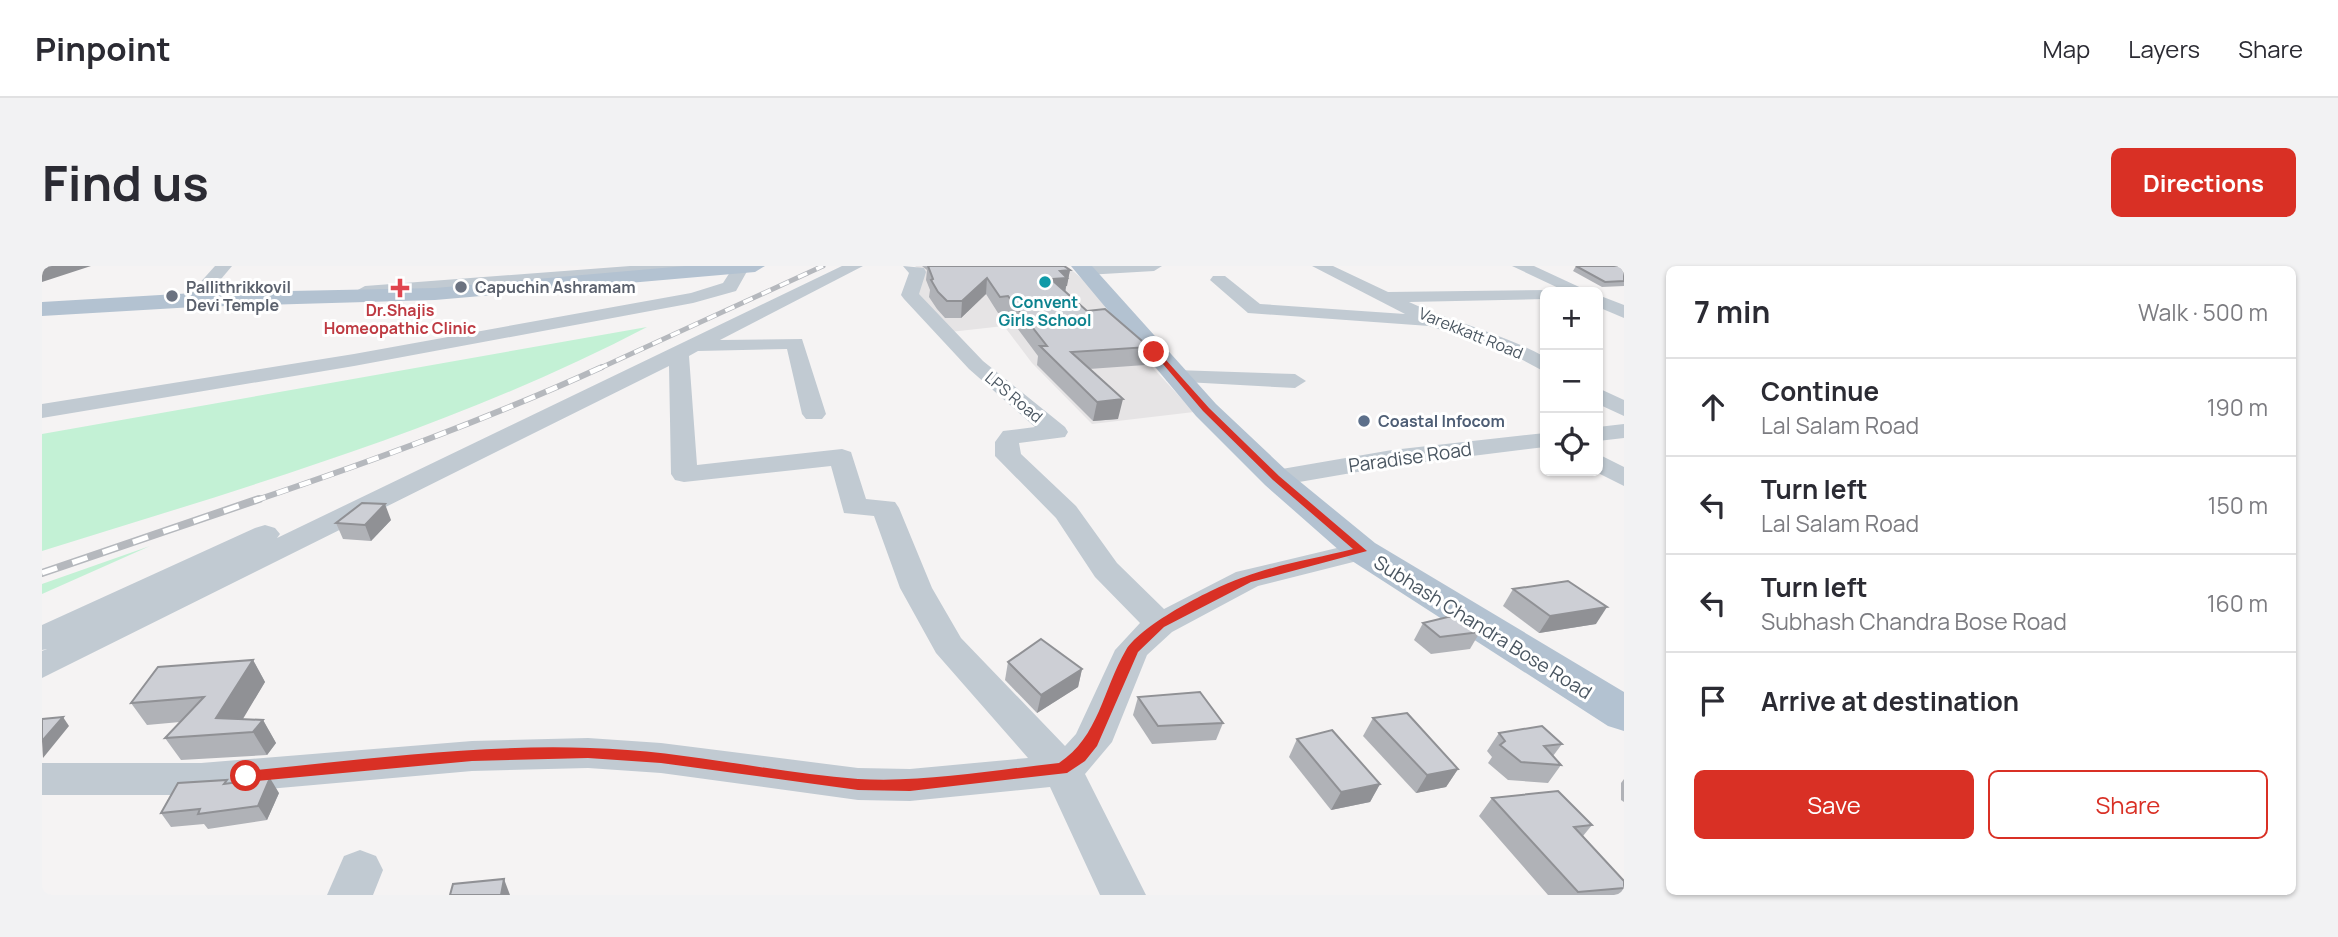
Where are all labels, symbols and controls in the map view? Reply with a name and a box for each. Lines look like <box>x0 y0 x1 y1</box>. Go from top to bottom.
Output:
text: Pinpoint <box>35 26 171 71</box>
text: Map <box>2043 32 2090 65</box>
text: Layers <box>2128 32 2200 65</box>
text: Share <box>2238 32 2303 65</box>
button: Directions <box>2111 148 2296 217</box>
text: Find us <box>42 149 209 216</box>
marker: Convent Girls School <box>1037 274 1053 290</box>
place label: Pallithrikkovil Devi Temple <box>186 276 291 316</box>
place label: Capuchin Ashramam <box>475 276 636 298</box>
marker: Dr.Shajis Homeopathic Clinic <box>390 278 410 298</box>
marker: Capuchin Ashramam <box>453 279 469 295</box>
map controls <box>1540 287 1603 476</box>
button: + <box>1540 287 1603 350</box>
marker: Pallithrikkovil Devi Temple <box>164 288 180 304</box>
place label: Convent Girls School <box>999 291 1091 331</box>
text: 7 min <box>1694 291 1770 332</box>
text: Walk · 500 m <box>2138 296 2268 328</box>
place label: Dr.Shajis Homeopathic Clinic <box>324 299 476 339</box>
street label: Varekkatt Road <box>1416 302 1526 364</box>
route end <box>1138 336 1169 367</box>
button: − <box>1540 350 1603 413</box>
street label: LPS Road <box>981 366 1047 428</box>
text: Continue <box>1761 373 1879 409</box>
icon: ahead <box>1694 388 1732 426</box>
text: 190 m <box>2207 391 2268 423</box>
text: Lal Salam Road <box>1761 409 1919 441</box>
place label: Coastal Infocom <box>1378 410 1505 432</box>
marker: Coastal Infocom <box>1356 413 1372 429</box>
button: locate <box>1540 413 1603 476</box>
street label: Paradise Road <box>1347 435 1473 479</box>
text: Turn left <box>1761 471 1868 507</box>
icon: left <box>1694 486 1732 524</box>
text: 150 m <box>2208 489 2268 521</box>
text: Lal Salam Road <box>1761 507 1919 539</box>
street label: Subhash Chandra Bose Road <box>1369 549 1597 705</box>
text: Turn left <box>1761 569 1868 605</box>
icon: left <box>1694 584 1732 622</box>
text: 160 m <box>2207 587 2268 619</box>
text: Subhash Chandra Bose Road <box>1761 605 2067 637</box>
icon: arrive <box>1694 682 1732 720</box>
text: Arrive at destination <box>1761 683 2019 719</box>
route start <box>230 760 261 791</box>
button: Save <box>1694 770 1974 839</box>
button: Share <box>1988 770 2268 839</box>

